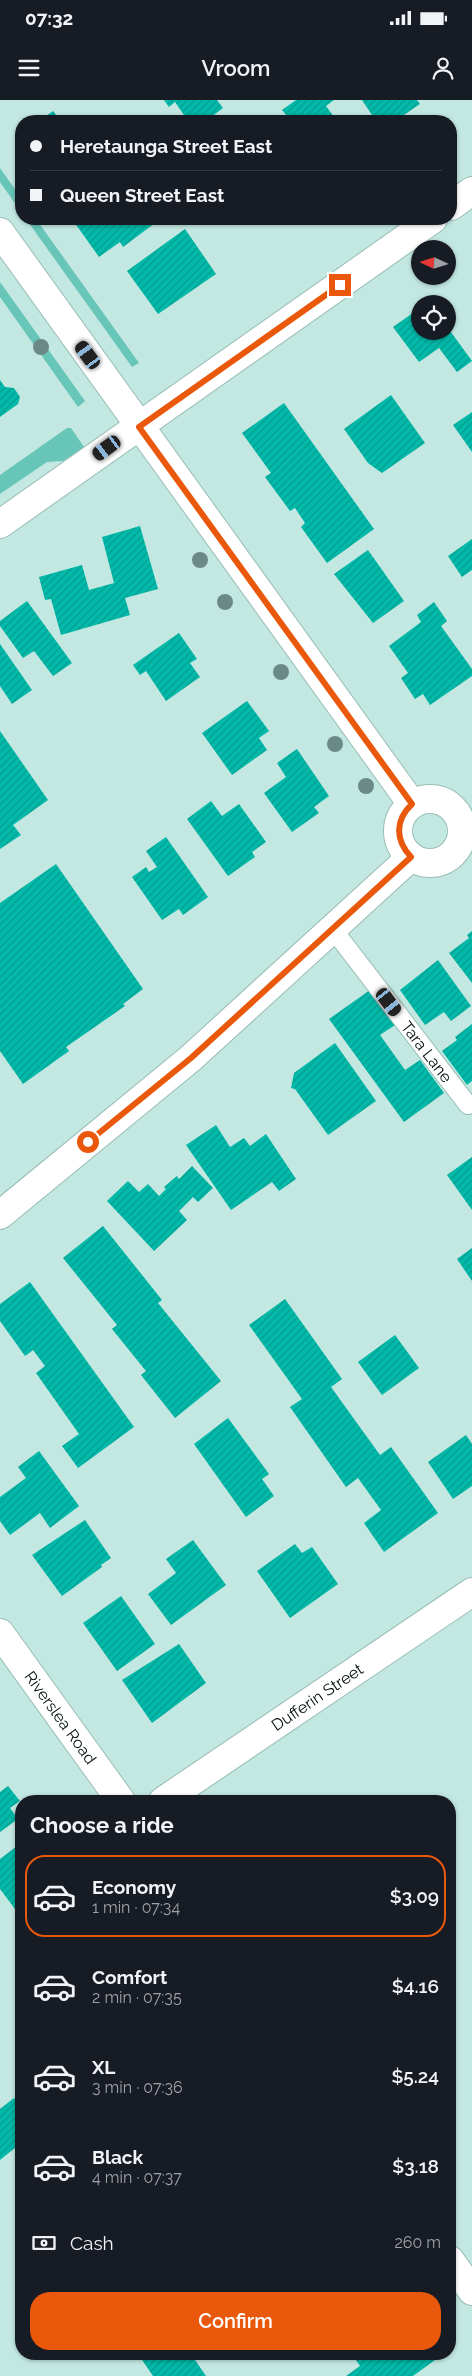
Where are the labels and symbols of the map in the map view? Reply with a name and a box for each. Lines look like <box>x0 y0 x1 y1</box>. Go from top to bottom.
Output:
north arrow <box>411 240 456 285</box>
route end <box>329 274 351 296</box>
car <box>73 338 102 372</box>
car <box>90 433 123 463</box>
car <box>373 986 404 1018</box>
street label: Tara Lane <box>397 1018 456 1086</box>
route start <box>77 1131 99 1153</box>
street label: Dufferin Street <box>268 1659 367 1735</box>
street label: Riverslea Road <box>21 1668 100 1768</box>

